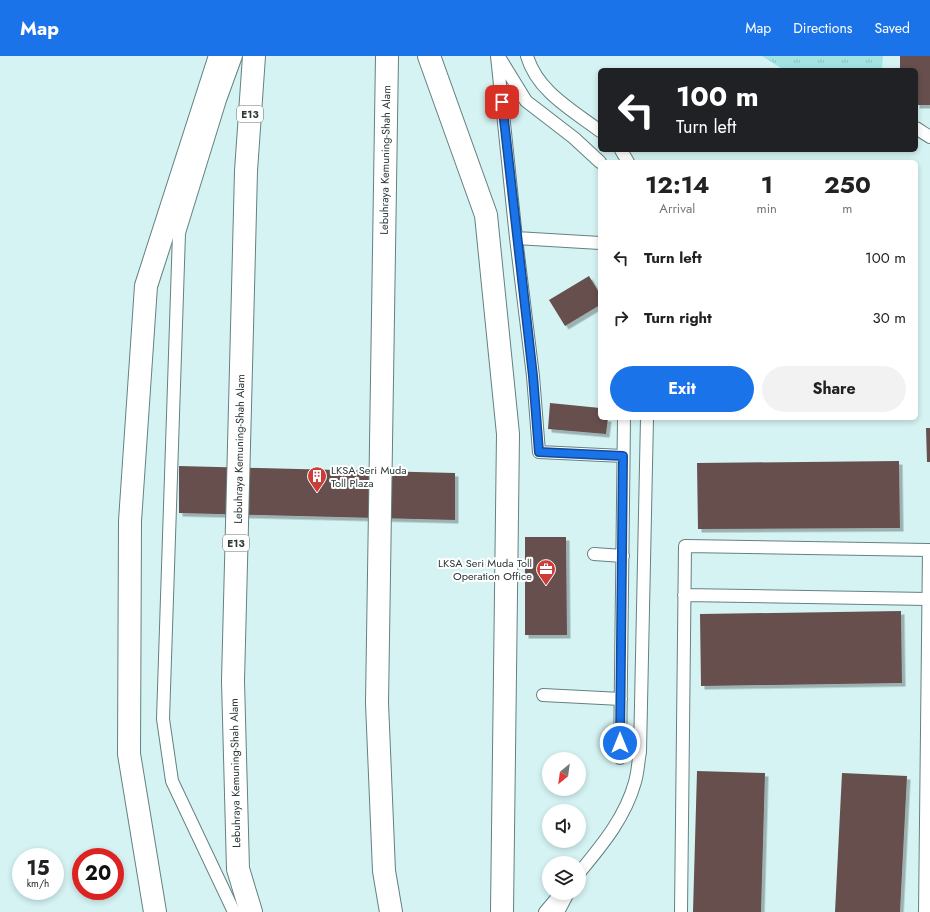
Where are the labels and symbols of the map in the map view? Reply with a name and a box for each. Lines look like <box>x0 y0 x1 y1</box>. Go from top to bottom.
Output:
street label: Lebuhraya Kemuning-Shah Alam <box>376 85 394 235</box>
pin <box>485 85 519 119</box>
road number: E13 <box>237 106 263 122</box>
street label: Lebuhraya Kemuning-Shah Alam <box>230 374 248 524</box>
place label: LKSA Seri Muda Toll Plaza <box>331 462 407 491</box>
building icon: LKSA Seri Muda Toll Plaza <box>306 465 328 493</box>
road number: E13 <box>223 535 249 551</box>
place label: LKSA Seri Muda Toll Operation Office <box>438 555 532 584</box>
office icon: LKSA Seri Muda Toll Operation Office <box>535 558 557 586</box>
street label: Lebuhraya Kemuning-Shah Alam <box>226 698 244 848</box>
position arrow <box>599 722 641 764</box>
north arrow <box>542 752 586 796</box>
speed limit sign: 20 <box>72 848 124 900</box>

